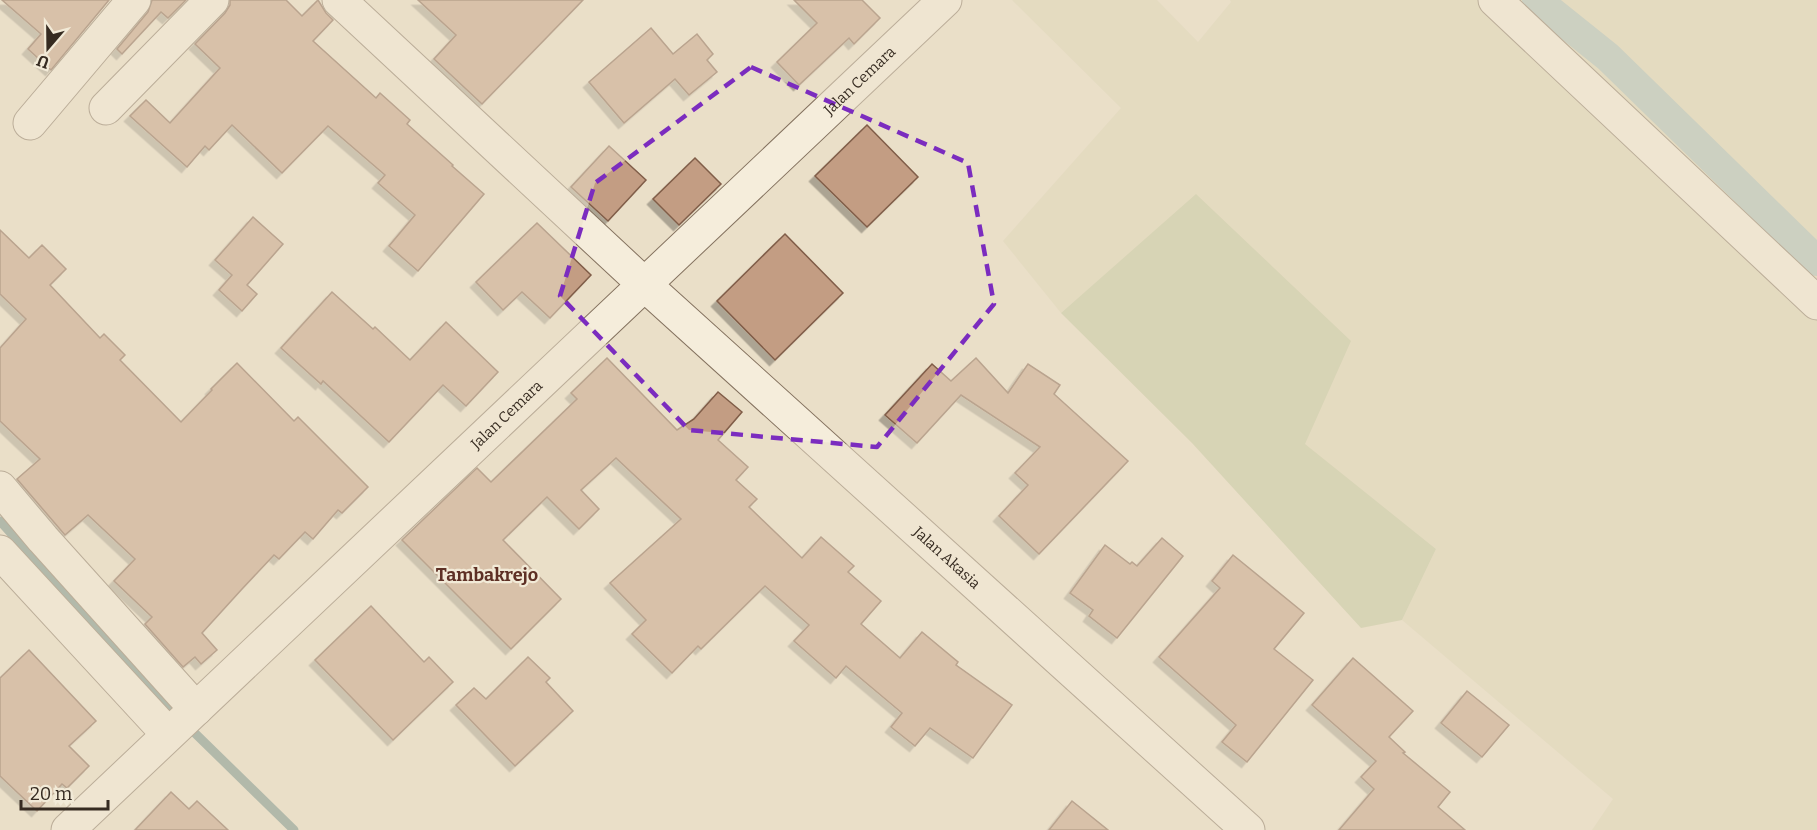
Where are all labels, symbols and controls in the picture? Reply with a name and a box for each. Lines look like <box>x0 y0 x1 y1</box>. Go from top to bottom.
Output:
north arrow <box>18 18 78 78</box>
street label: Jalan Cemara <box>819 43 899 120</box>
text: U <box>34 51 52 73</box>
street label: Jalan Cemara <box>466 377 546 454</box>
street label: Jalan Akasia <box>909 522 984 593</box>
district label: Tambakrejo <box>436 564 538 586</box>
scale bar <box>21 773 108 811</box>
text: 20 m <box>30 783 72 805</box>

